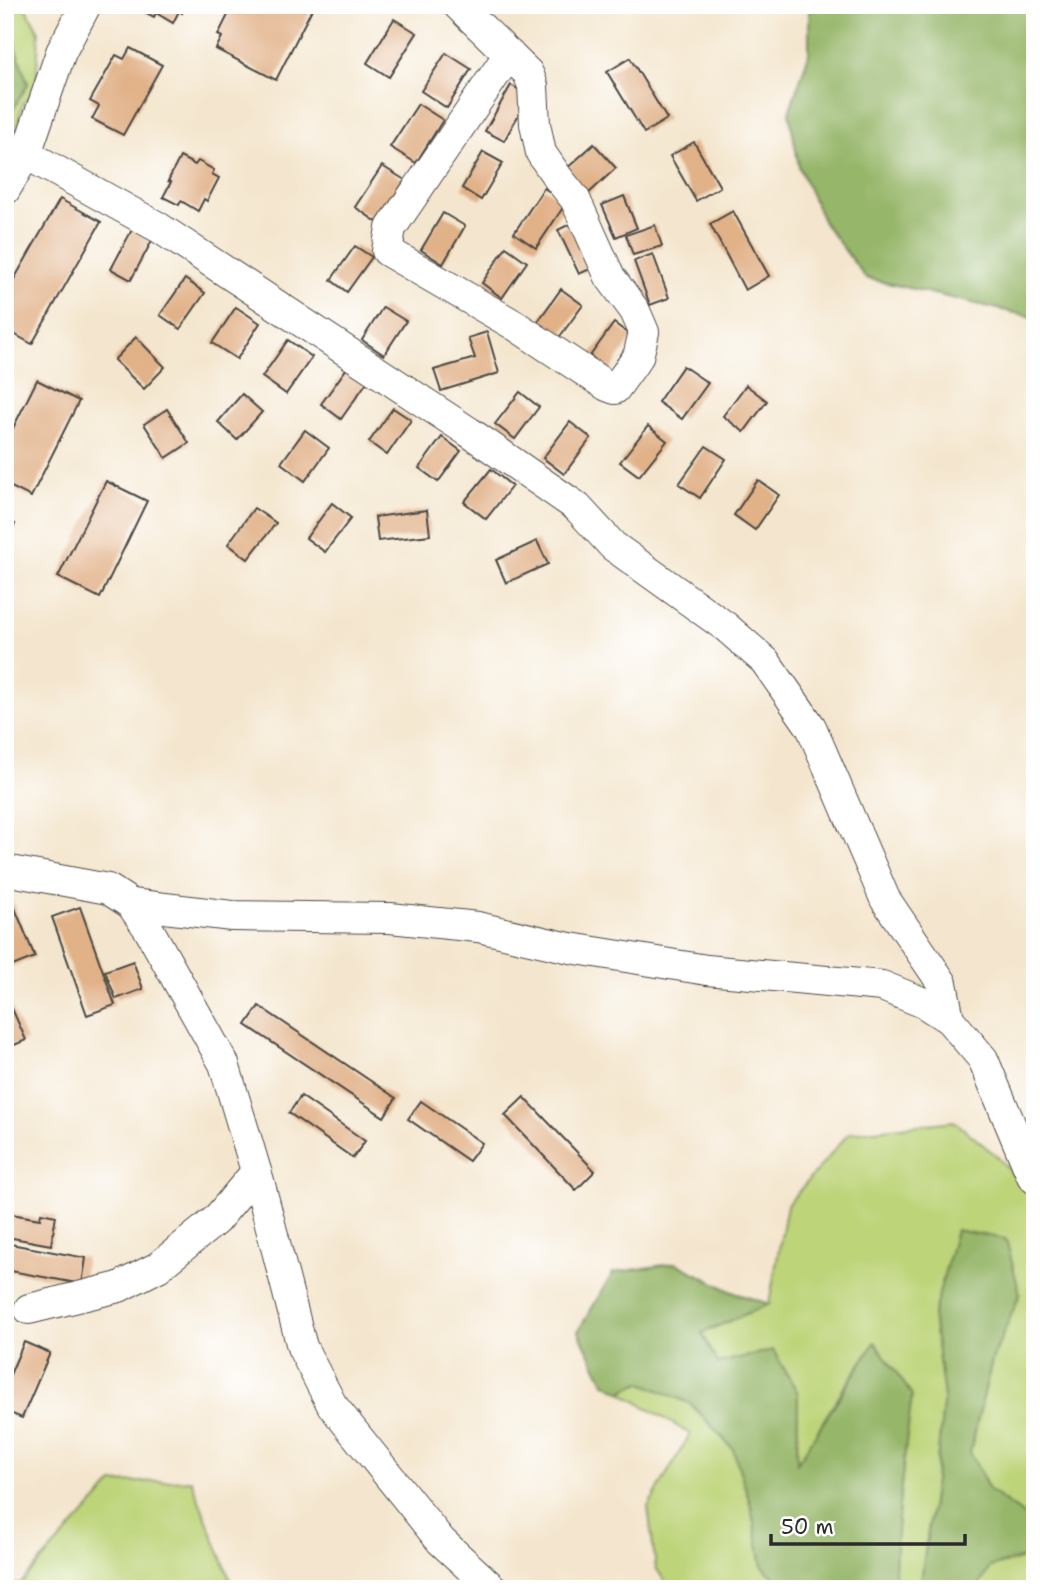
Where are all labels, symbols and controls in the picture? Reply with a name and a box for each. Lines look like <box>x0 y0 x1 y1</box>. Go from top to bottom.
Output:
scale bar <box>771 1503 965 1547</box>
text: 50 m <box>781 1513 834 1541</box>

